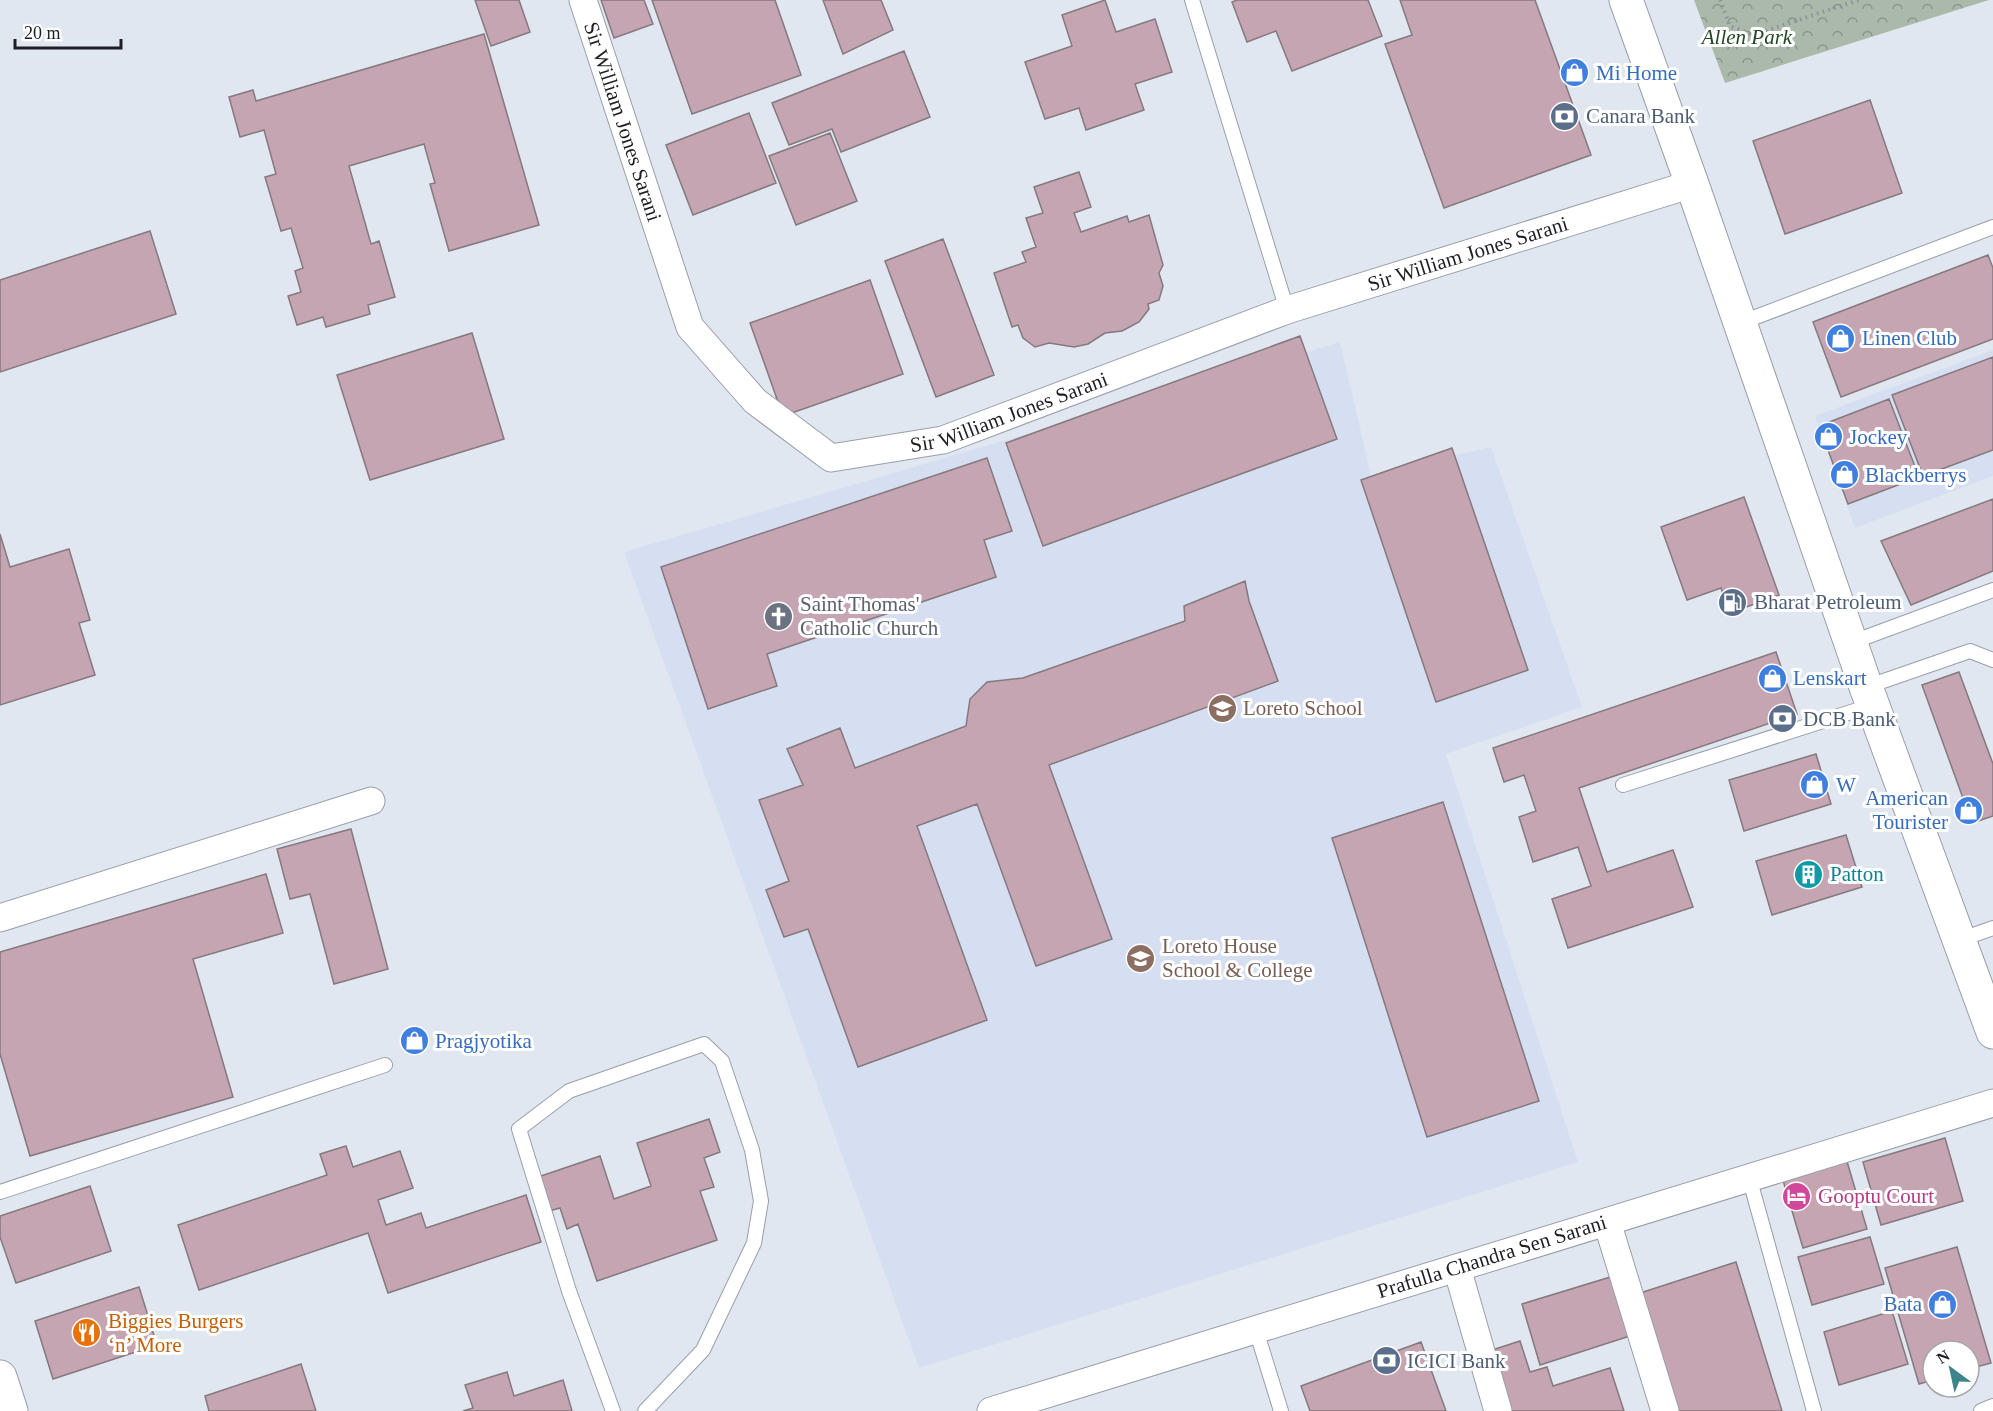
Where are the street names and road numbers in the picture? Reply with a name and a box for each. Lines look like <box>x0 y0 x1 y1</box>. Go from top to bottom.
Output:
street label: Sir William Jones Sarani <box>579 19 667 225</box>
street label: Sir William Jones Sarani <box>1365 211 1571 296</box>
street label: Sir William Jones Sarani <box>908 367 1111 457</box>
street label: Prafulla Chandra Sen Sarani <box>1374 1210 1609 1303</box>

